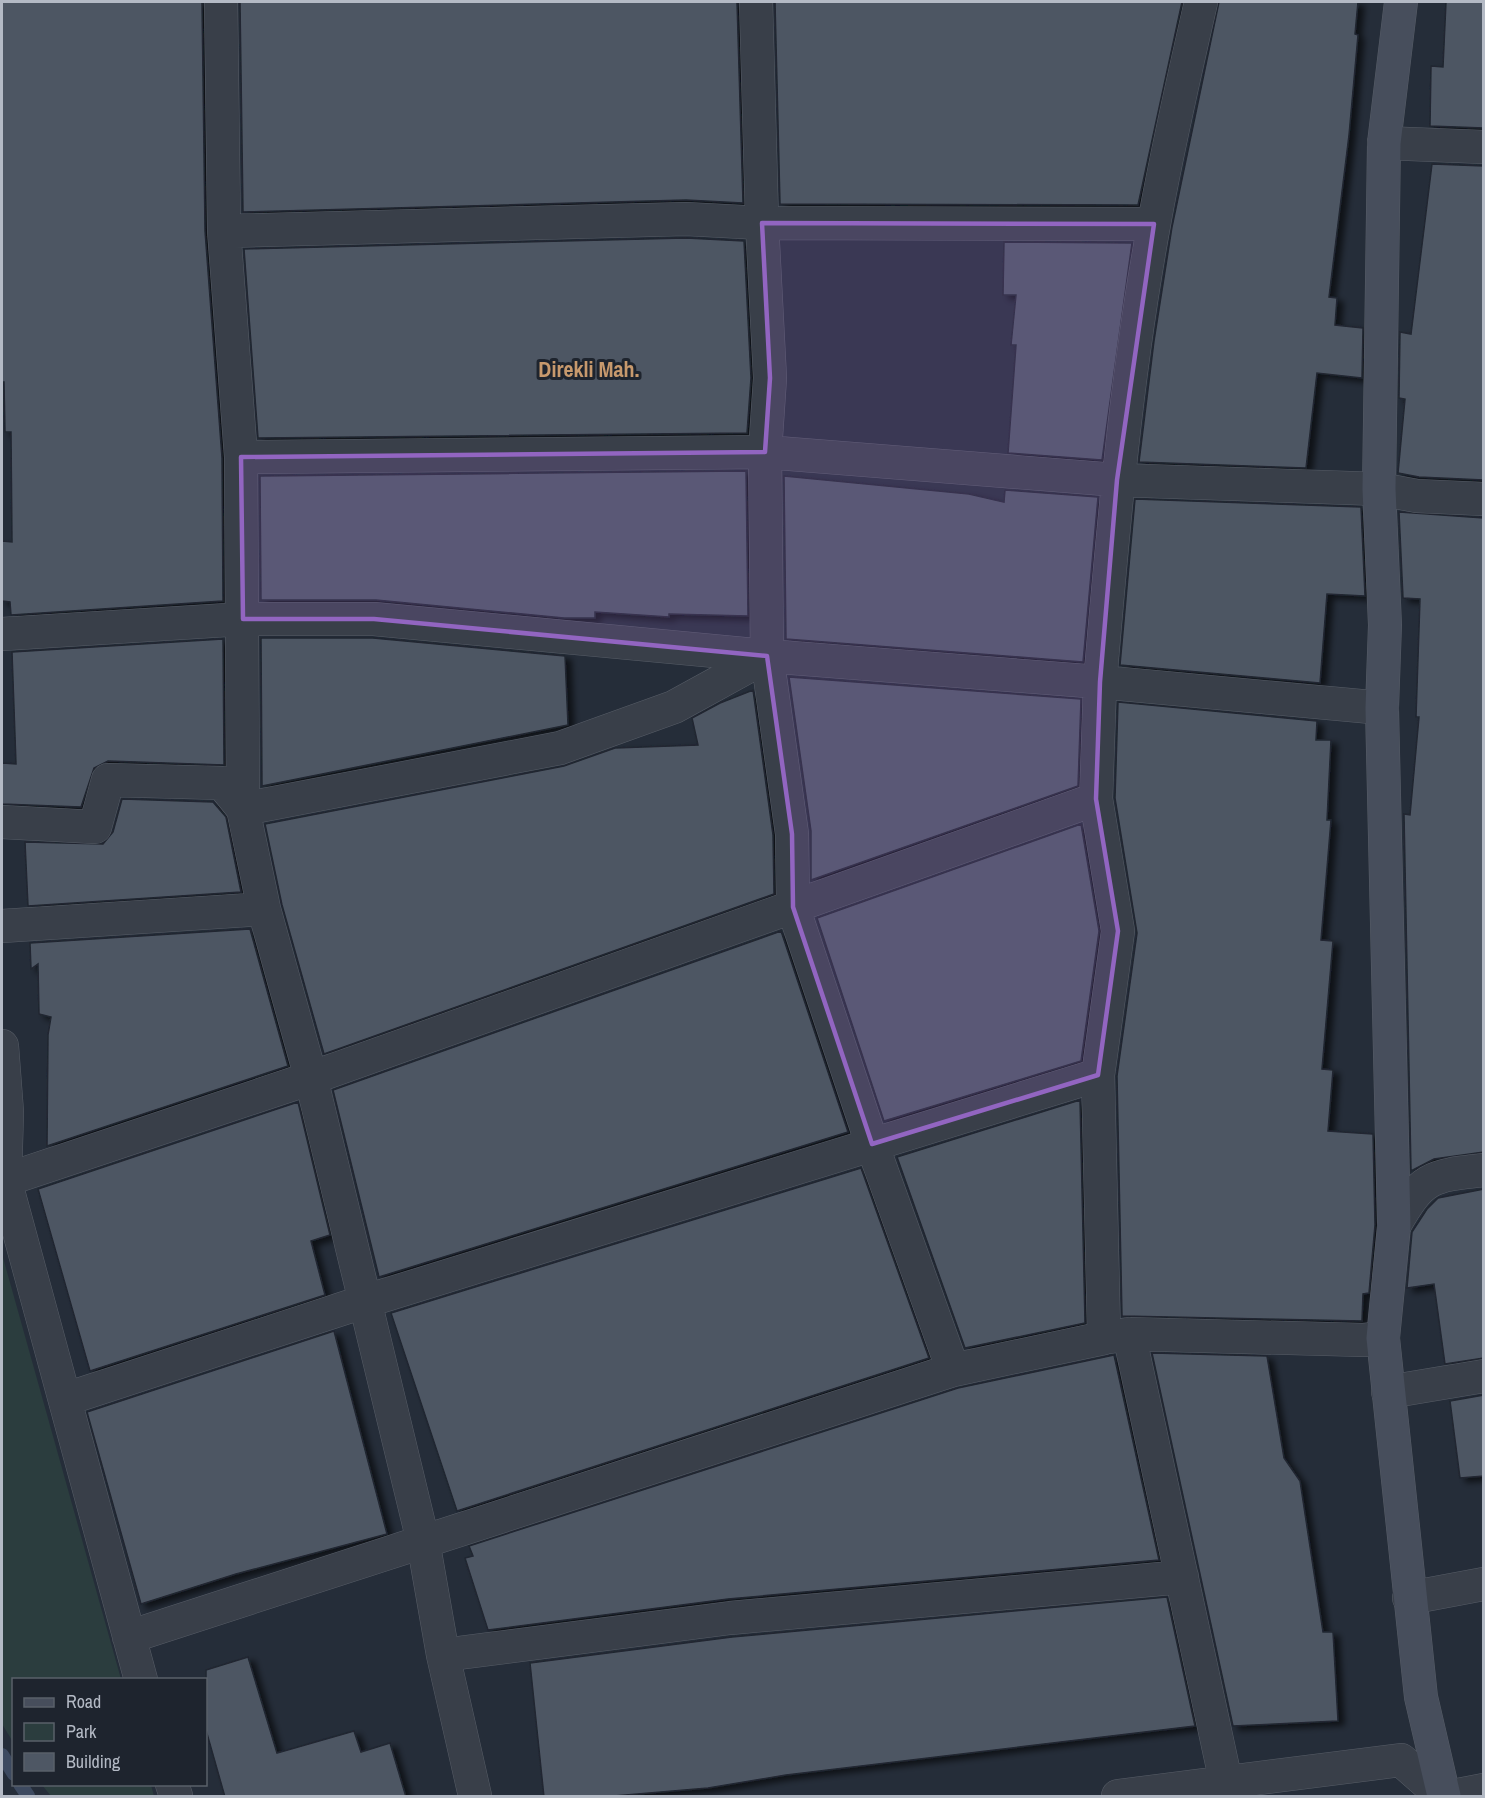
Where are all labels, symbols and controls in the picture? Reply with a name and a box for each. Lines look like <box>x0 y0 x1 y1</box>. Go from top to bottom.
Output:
district label: Direkli Mah. <box>538 354 640 384</box>
legend <box>12 1678 207 1786</box>
text: Road <box>66 1689 101 1714</box>
text: Park <box>66 1719 97 1744</box>
text: Building <box>66 1749 121 1774</box>

